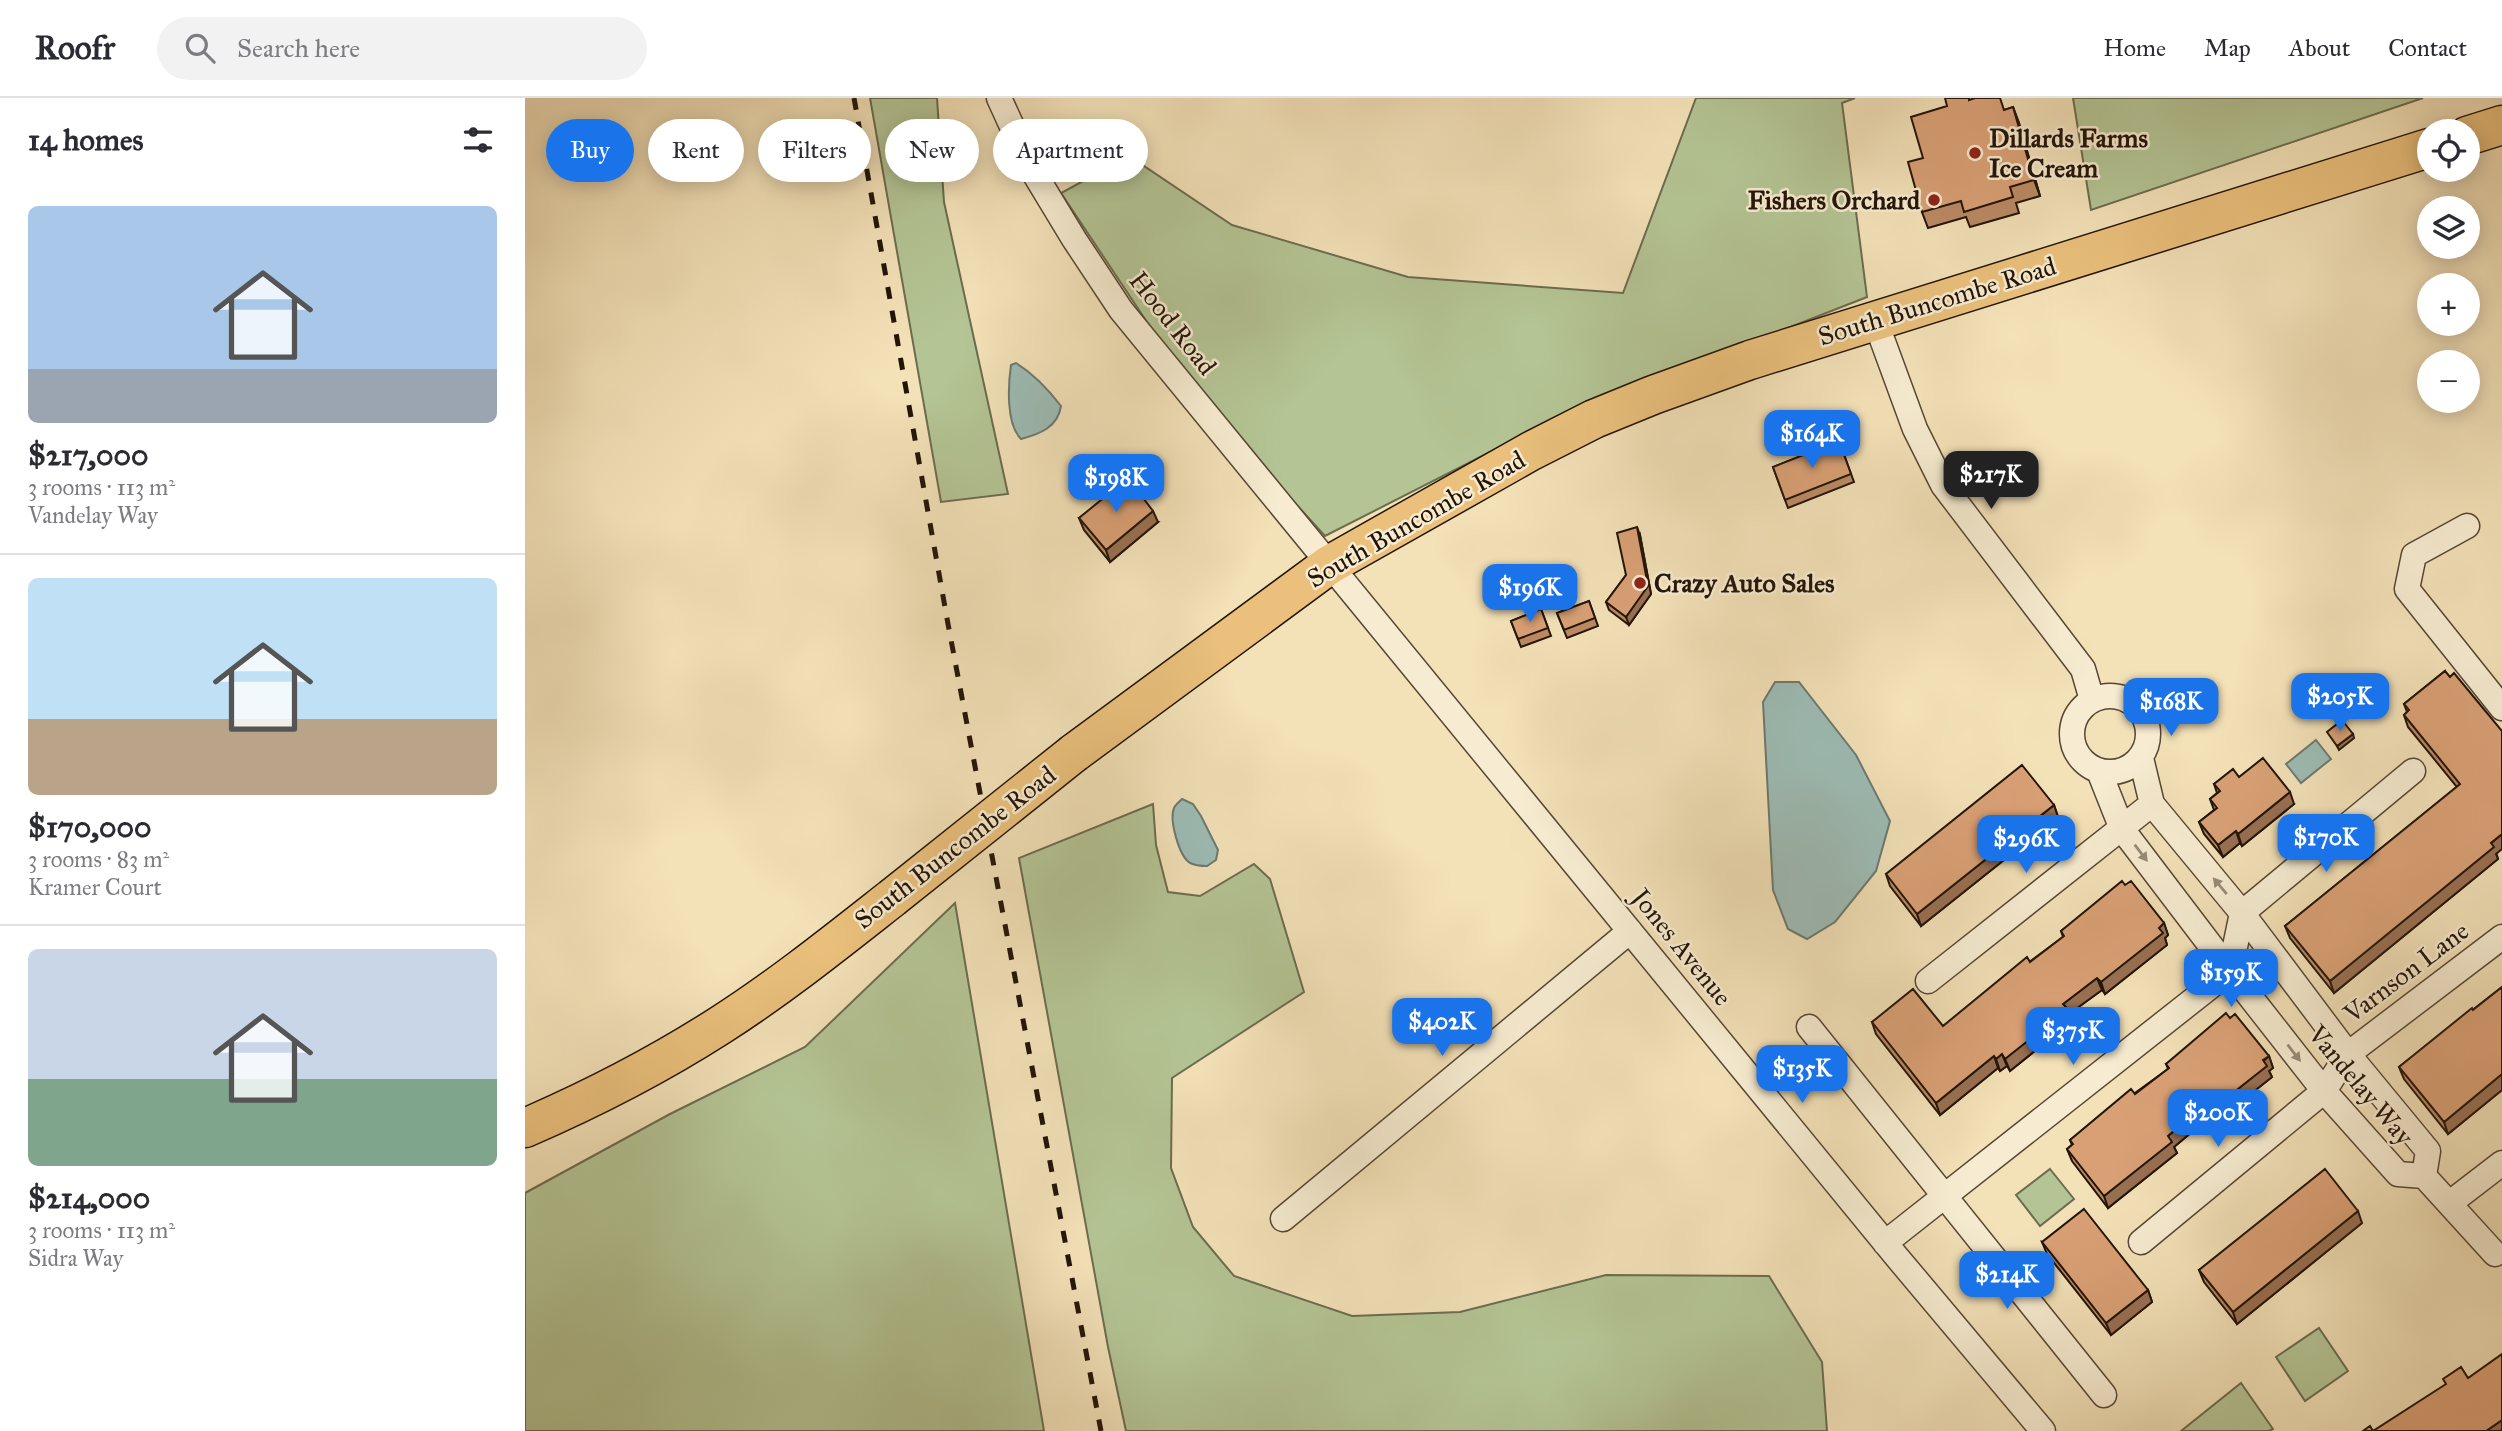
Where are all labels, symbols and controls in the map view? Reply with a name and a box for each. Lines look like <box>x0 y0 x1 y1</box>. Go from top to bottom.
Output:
search box <box>157 17 647 80</box>
text: Roofr <box>35 28 115 68</box>
icon: search <box>181 29 219 67</box>
text: Search here <box>237 32 360 64</box>
text: Home <box>2103 33 2166 63</box>
text: Map <box>2204 33 2251 63</box>
text: About <box>2289 33 2350 63</box>
text: Contact <box>2388 33 2467 63</box>
chip: Buy <box>546 119 634 182</box>
chip: Rent <box>648 119 744 182</box>
chip: Filters <box>758 119 871 182</box>
chip: New <box>885 119 979 182</box>
chip: Apartment <box>993 119 1148 182</box>
map controls <box>2417 119 2480 413</box>
button: locate <box>2417 119 2480 182</box>
icon: filters <box>459 121 497 159</box>
text: 14 homes <box>28 122 143 158</box>
place label: Dillards Farms Ice Cream <box>1989 122 2148 184</box>
marker: Dillards Farms Ice Cream <box>1967 145 1983 161</box>
place label: Fishers Orchard <box>1748 184 1921 216</box>
marker: Fishers Orchard <box>1926 192 1942 208</box>
button: layers <box>2417 196 2480 259</box>
street label: South Buncombe Road <box>1814 250 2060 352</box>
icon: home <box>200 252 326 378</box>
street label: Hood Road <box>1123 265 1223 381</box>
button: + <box>2417 273 2480 336</box>
button: − <box>2417 350 2480 413</box>
pin: $164K <box>1763 410 1861 470</box>
text: $164K <box>1780 419 1844 447</box>
text: $217,000 <box>28 437 148 473</box>
street label: South Buncombe Road <box>1301 443 1531 595</box>
pin: $217K <box>1942 452 2040 511</box>
pin: $198K <box>1067 454 1165 514</box>
text: $217K <box>1960 460 2022 488</box>
text: $198K <box>1084 463 1148 491</box>
text: 3 rooms · 113 m² <box>28 473 175 501</box>
text: Vandelay Way <box>28 501 158 529</box>
pin: $196K <box>1481 564 1579 624</box>
place label: Crazy Auto Sales <box>1654 567 1835 599</box>
text: $196K <box>1498 573 1562 601</box>
marker: Crazy Auto Sales <box>1632 575 1648 591</box>
icon: home <box>200 624 326 750</box>
pin: $205K <box>2291 674 2389 733</box>
pin: $168K <box>2122 678 2220 738</box>
text: $205K <box>2307 682 2373 710</box>
text: $168K <box>2139 687 2203 715</box>
street label: South Buncombe Road <box>848 758 1062 936</box>
text: $170,000 <box>28 809 151 845</box>
pin: $170K <box>2277 814 2375 874</box>
pin: $296K <box>1977 816 2075 875</box>
text: $170K <box>2294 823 2358 851</box>
text: $296K <box>1993 824 2059 852</box>
one-way arrow <box>2133 844 2147 862</box>
text: 3 rooms · 83 m² <box>28 845 169 873</box>
text: Kramer Court <box>28 873 162 901</box>
one-way arrow <box>2213 878 2228 895</box>
street label: Jones Avenue <box>1623 880 1739 1012</box>
street label: Varnson Lane <box>2336 914 2475 1030</box>
pin: $159K <box>2182 950 2280 1009</box>
text: $159K <box>2200 958 2262 986</box>
icon: home <box>200 995 326 1121</box>
pin: $402K <box>1393 998 1491 1058</box>
text: $402K <box>1408 1007 1476 1035</box>
pin: $375K <box>2024 1007 2122 1067</box>
text: $375K <box>2042 1016 2104 1044</box>
street label: Vandelay Way <box>2301 1018 2421 1152</box>
one-way arrow <box>2287 1043 2302 1061</box>
pin: $135K <box>1753 1046 1851 1105</box>
text: $135K <box>1772 1054 1832 1082</box>
pin: $200K <box>2169 1090 2267 1149</box>
text: $200K <box>2184 1098 2252 1126</box>
text: $214,000 <box>28 1180 150 1216</box>
text: 3 rooms · 113 m² <box>28 1216 175 1244</box>
text: Sidra Way <box>28 1244 123 1272</box>
pin: $214K <box>1958 1252 2056 1311</box>
text: $214K <box>1975 1260 2039 1288</box>

